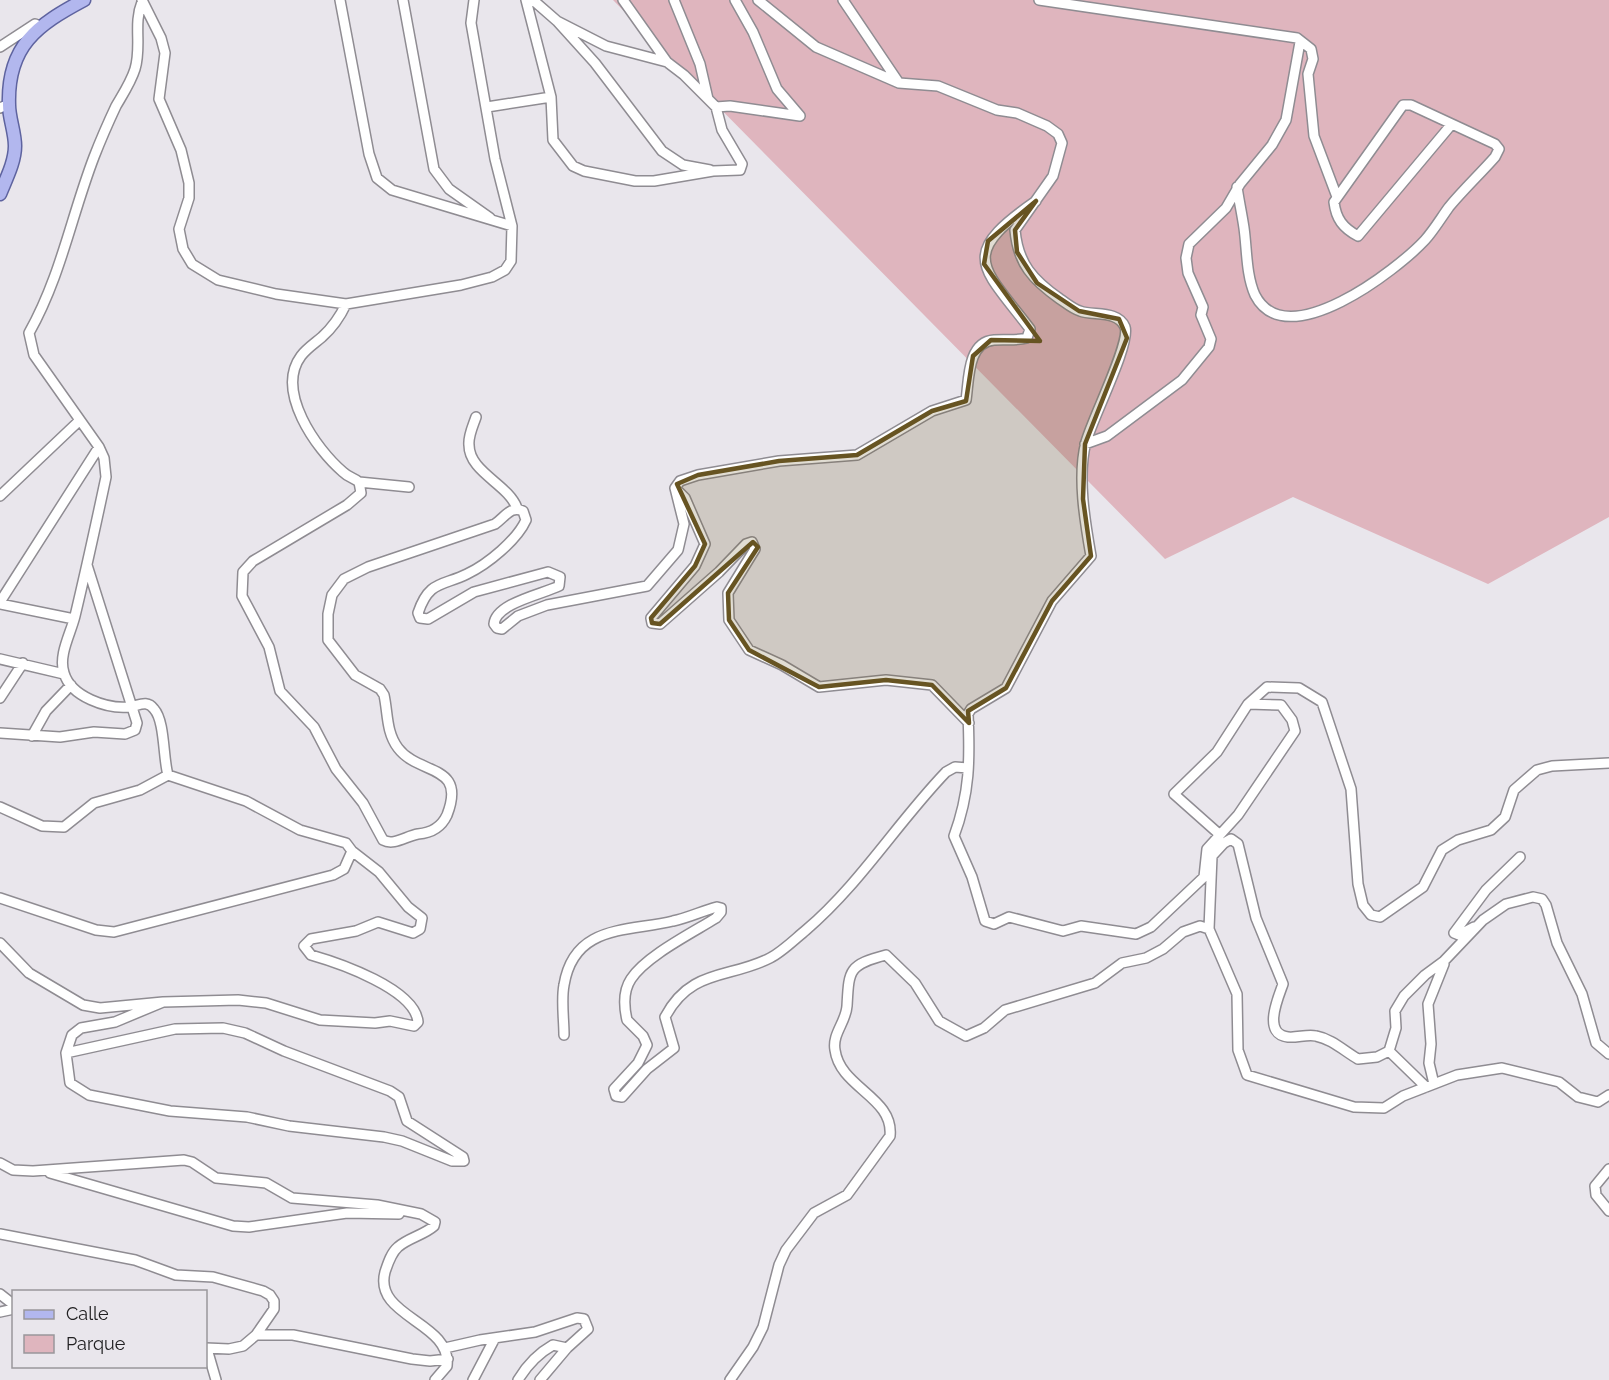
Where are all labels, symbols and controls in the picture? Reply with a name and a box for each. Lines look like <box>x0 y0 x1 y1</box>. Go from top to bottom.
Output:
legend <box>12 1290 207 1368</box>
text: Calle <box>66 1303 109 1324</box>
text: Parque <box>66 1333 126 1354</box>

